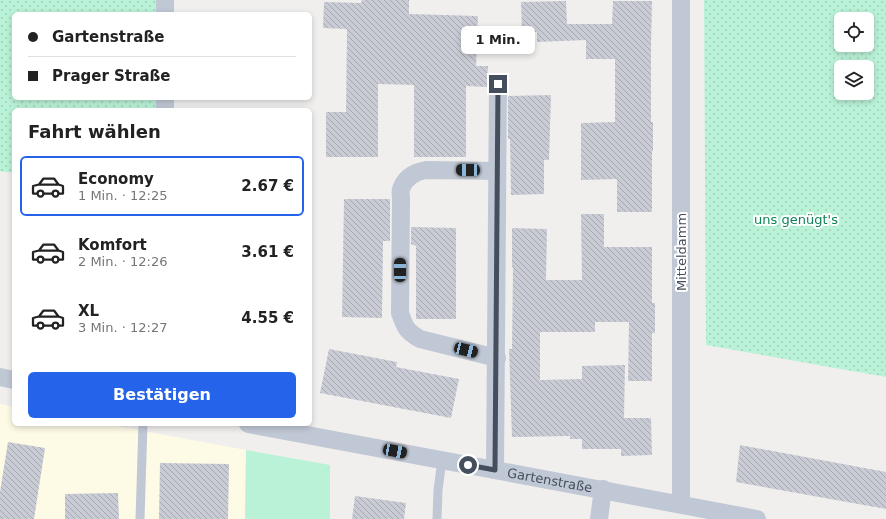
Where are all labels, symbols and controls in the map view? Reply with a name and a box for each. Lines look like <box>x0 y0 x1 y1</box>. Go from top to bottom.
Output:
map controls <box>834 12 874 100</box>
button: locate <box>834 12 874 52</box>
callout: 1 Min. <box>461 26 535 54</box>
text: Gartenstraße <box>52 28 164 46</box>
text: 1 Min. <box>475 32 521 47</box>
button: layers <box>834 60 874 100</box>
text: Prager Straße <box>52 67 171 85</box>
route end <box>489 75 507 93</box>
text: Fahrt wählen <box>28 121 161 142</box>
car <box>456 164 480 176</box>
icon: car <box>30 168 66 204</box>
text: Economy <box>78 170 154 188</box>
text: 2.67 € <box>241 177 294 195</box>
text: 1 Min. · 12:25 <box>78 188 167 203</box>
park label: uns genügt's <box>754 212 838 227</box>
street label: Mitteldamm <box>674 213 689 291</box>
icon: car <box>30 234 66 270</box>
text: Komfort <box>78 236 147 254</box>
text: 3.61 € <box>241 243 294 261</box>
text: 2 Min. · 12:26 <box>78 254 167 269</box>
car <box>394 258 406 282</box>
icon: car <box>30 300 66 336</box>
text: XL <box>78 302 99 320</box>
text: 4.55 € <box>241 309 294 327</box>
text: 3 Min. · 12:27 <box>78 320 167 335</box>
car <box>453 341 479 359</box>
button: Bestätigen <box>28 372 296 418</box>
car <box>382 443 408 459</box>
route start <box>459 456 477 474</box>
street label: Gartenstraße <box>506 465 594 496</box>

